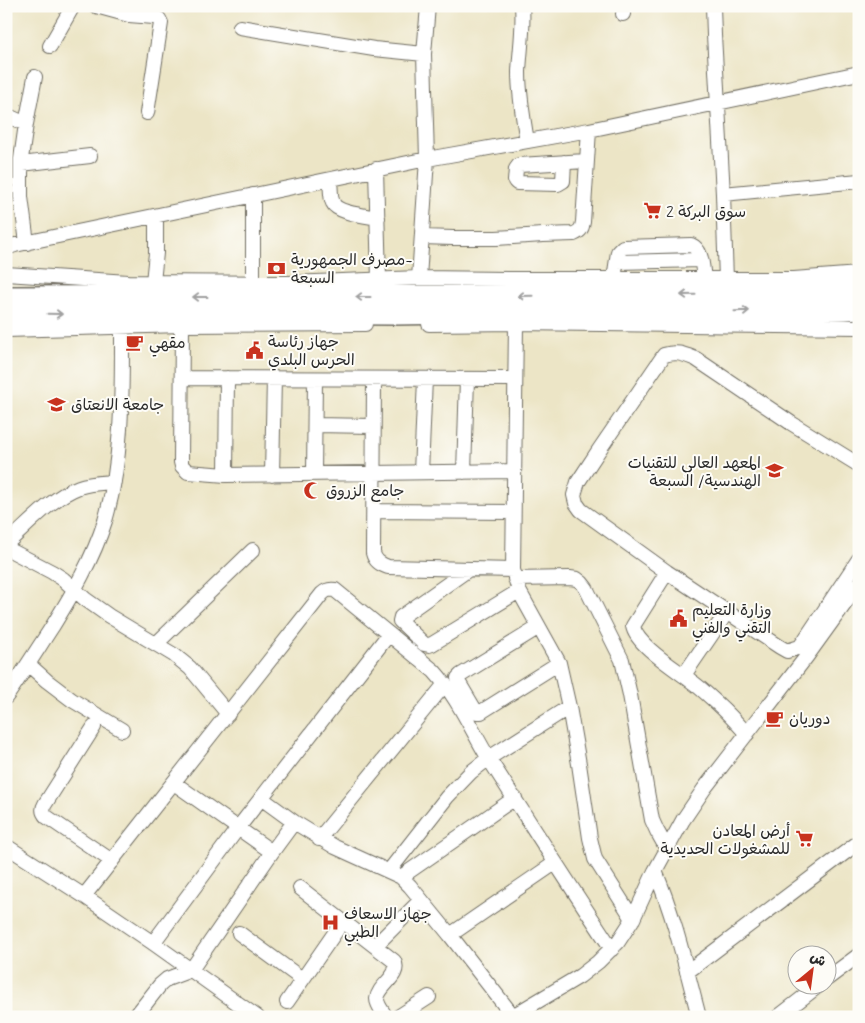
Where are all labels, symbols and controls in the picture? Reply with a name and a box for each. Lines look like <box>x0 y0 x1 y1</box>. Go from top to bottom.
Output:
supermarket icon: سوق البركة 2 <box>642 201 662 221</box>
place label: سوق البركة 2 <box>666 202 746 223</box>
place label: مصرف الجمهورية- السبعة <box>291 250 413 289</box>
bank icon: مصرف الجمهورية- السبعة <box>267 258 287 278</box>
one-way arrow <box>680 290 696 299</box>
one-way arrow <box>517 291 534 301</box>
one-way arrow <box>355 292 371 302</box>
one-way arrow <box>192 293 208 302</box>
one-way arrow <box>734 306 750 316</box>
one-way arrow <box>46 309 63 319</box>
cafe icon: مقهي <box>125 332 145 352</box>
place label: جهاز رئاسة الحرس البلدي <box>268 332 355 371</box>
place label: مقهي <box>149 333 186 357</box>
public building icon: جهاز رئاسة الحرس البلدي <box>244 340 264 360</box>
school or university icon: جامعة الانعتاق <box>47 394 67 414</box>
place label: جامعة الانعتاق <box>71 395 164 416</box>
place label: المعهد العالي للتقنيات الهندسية/ السبعة <box>628 453 761 492</box>
school or university icon: المعهد العالي للتقنيات الهندسية/ السبعة <box>765 461 785 481</box>
mosque icon: جامع الزروق <box>302 480 322 500</box>
place label: جامع الزروق <box>326 481 405 502</box>
place label: وزارة التعليم التقني والفني <box>692 600 772 642</box>
public building icon: وزارة التعليم التقني والفني <box>668 608 688 628</box>
cafe icon: دوريان <box>765 708 785 728</box>
place label: دوريان <box>789 709 831 730</box>
place label: أرض المعادن للمشغولات الحديدية <box>660 821 790 860</box>
supermarket icon: أرض المعادن للمشغولات الحديدية <box>794 829 814 849</box>
place label: جهاز الاسعاف الطبي <box>344 904 432 946</box>
hospital icon: جهاز الاسعاف الطبي <box>320 912 340 932</box>
north arrow <box>788 946 838 996</box>
text: ش <box>807 948 829 971</box>

